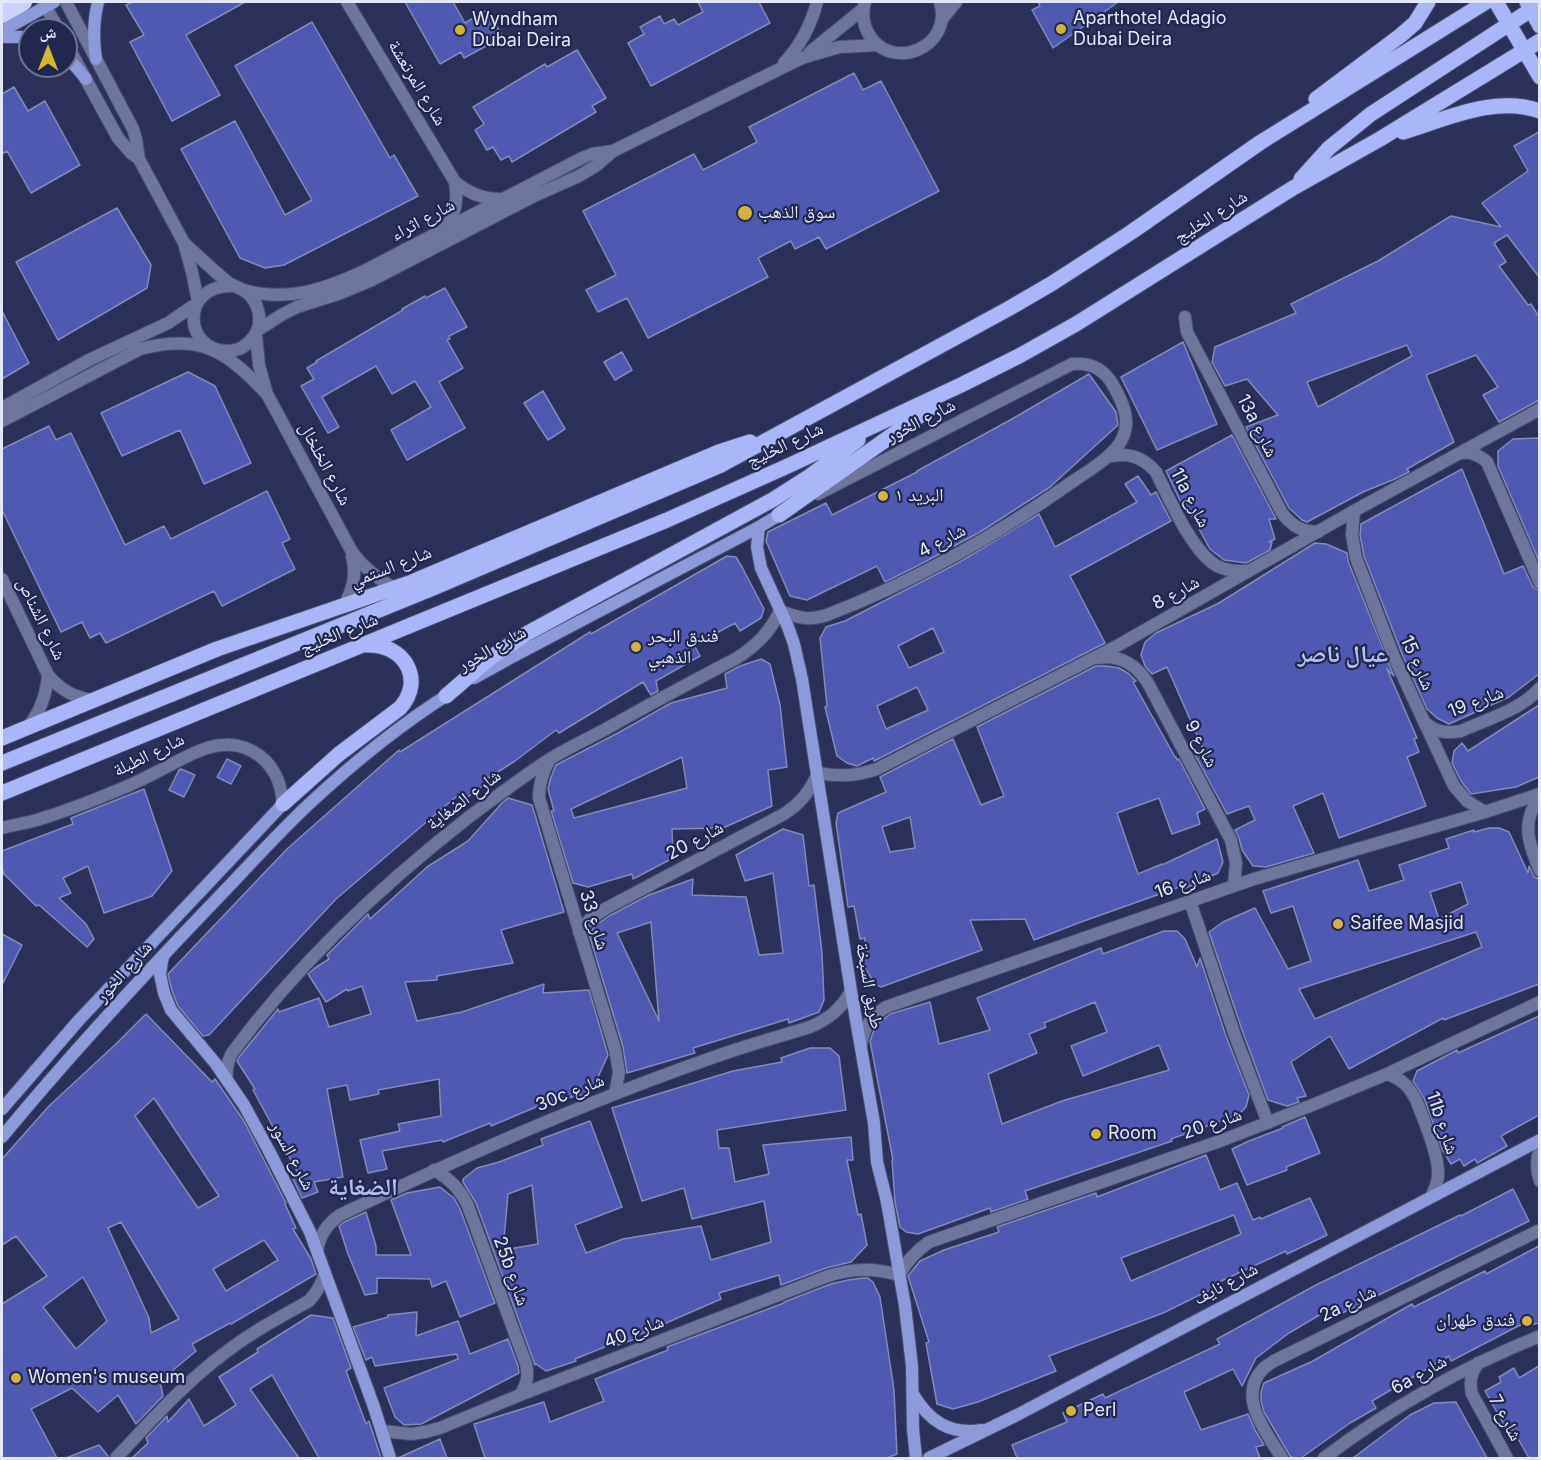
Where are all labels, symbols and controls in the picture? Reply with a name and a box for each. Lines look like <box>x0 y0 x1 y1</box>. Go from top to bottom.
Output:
place label: Aparthotel Adagio Dubai Deira <box>1073 8 1226 50</box>
place label: Wyndham Dubai Deira <box>472 9 571 52</box>
north arrow <box>18 18 78 78</box>
text: ش <box>40 22 56 42</box>
marker: Aparthotel Adagio Dubai Deira <box>1054 22 1068 36</box>
marker: Wyndham Dubai Deira <box>453 23 467 37</box>
street label: شارع المرتعشة <box>383 36 451 130</box>
street label: شارع الخليج <box>1170 186 1252 248</box>
street label: شارع اثراء <box>387 194 459 246</box>
place label: سوق الذهب <box>758 202 835 224</box>
marker: سوق الذهب <box>736 204 754 222</box>
street label: 13a شارع <box>1232 391 1282 461</box>
street label: شارع الخور <box>883 394 959 448</box>
street label: شارع الخليج <box>743 418 827 472</box>
street label: شارع الخلخال <box>294 419 356 509</box>
street label: 11a شارع <box>1165 465 1215 531</box>
place label: البريد ١ <box>895 485 943 507</box>
marker: البريد ١ <box>876 489 890 503</box>
street label: شارع 4 <box>914 520 970 562</box>
street label: شارع الستمي <box>347 542 435 592</box>
street label: شارع 8 <box>1149 571 1203 615</box>
street label: شارع الشناص <box>12 574 70 664</box>
street label: شارع الخليج <box>297 609 381 659</box>
street label: شارع الخور <box>454 621 530 677</box>
place label: فندق البحر الذهبي <box>648 626 719 668</box>
street label: شارع 15 <box>1395 632 1439 694</box>
marker: فندق البحر الذهبي <box>629 640 643 654</box>
district label: عيال ناصر <box>1298 641 1388 669</box>
street label: شارع 19 <box>1445 682 1507 722</box>
street label: شارع 9 <box>1180 717 1222 771</box>
street label: شارع الطبلة <box>110 729 188 781</box>
street label: شارع الضغاية <box>422 765 506 835</box>
street label: شارع 20 <box>663 817 727 865</box>
street label: شارع 16 <box>1152 864 1214 904</box>
street label: شارع 33 <box>575 887 613 953</box>
place label: Saifee Masjid <box>1350 913 1464 935</box>
marker: Saifee Masjid <box>1331 917 1345 931</box>
street label: شارع الخور <box>91 937 157 1007</box>
street label: طريق السبخة <box>851 941 887 1031</box>
street label: 30c شارع <box>533 1069 607 1117</box>
street label: 11b شارع <box>1421 1089 1463 1157</box>
street label: شارع 20 <box>1179 1104 1245 1144</box>
street label: شارع السور <box>265 1118 319 1194</box>
place label: Room <box>1108 1123 1157 1145</box>
marker: Room <box>1089 1127 1103 1141</box>
district label: الضغاية <box>328 1174 398 1202</box>
street label: 25b شارع <box>489 1233 533 1309</box>
street label: شارع نايف <box>1190 1258 1262 1310</box>
street label: 2a شارع <box>1316 1281 1380 1327</box>
place label: فندق طهران <box>1436 1310 1515 1332</box>
street label: شارع 40 <box>601 1311 667 1353</box>
marker: فندق طهران <box>1520 1314 1534 1328</box>
street label: 6a شارع <box>1387 1351 1451 1399</box>
place label: Women's museum <box>28 1367 185 1389</box>
marker: Women's museum <box>9 1371 23 1385</box>
street label: شارع 7 <box>1484 1391 1526 1445</box>
place label: Perl <box>1083 1400 1116 1422</box>
marker: Perl <box>1064 1404 1078 1418</box>

